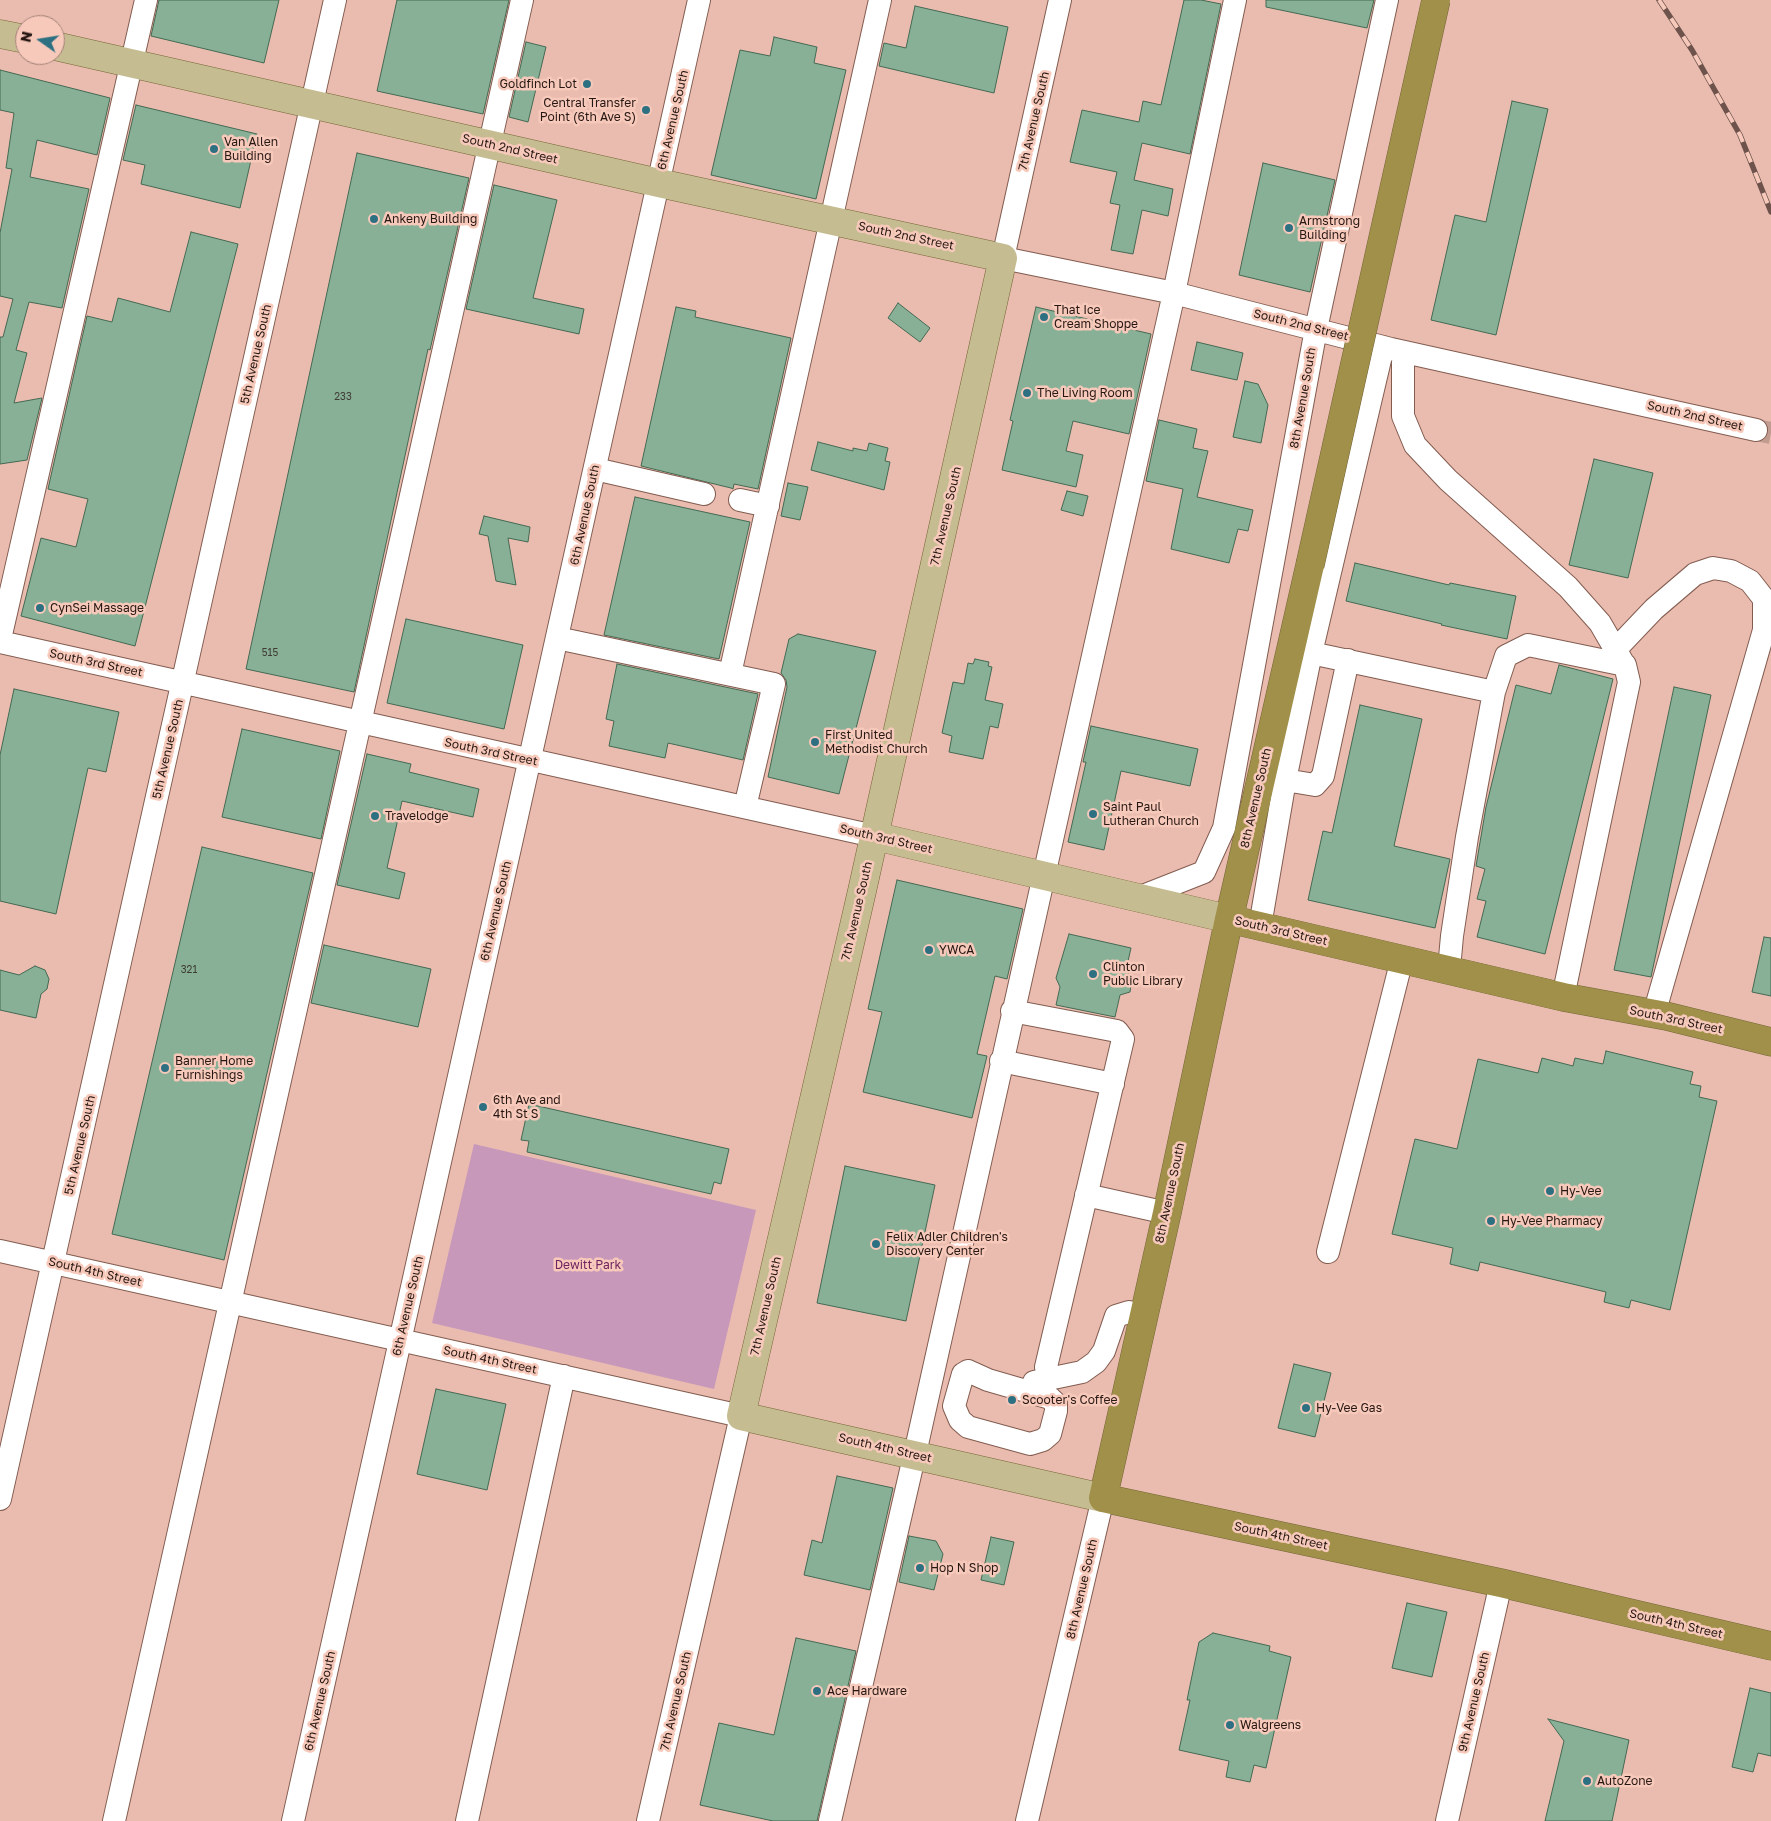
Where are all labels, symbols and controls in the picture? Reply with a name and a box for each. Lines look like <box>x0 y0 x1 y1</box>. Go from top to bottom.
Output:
north arrow <box>15 15 65 65</box>
text: N <box>16 30 35 44</box>
street label: 6th Avenue South <box>654 69 692 171</box>
street label: 7th Avenue South <box>1016 70 1052 172</box>
place label: Goldfinch Lot <box>500 77 577 91</box>
marker: Goldfinch Lot <box>581 78 593 90</box>
place label: Central Transfer Point (6th Ave S) <box>540 96 636 124</box>
marker: Central Transfer Point (6th Ave S) <box>640 104 652 116</box>
street label: South 2nd Street <box>461 131 559 167</box>
place label: Van Allen Building <box>224 135 278 163</box>
marker: Van Allen Building <box>208 143 220 155</box>
place label: Ankeny Building <box>384 212 477 226</box>
marker: Ankeny Building <box>368 213 380 225</box>
place label: Armstrong Building <box>1299 214 1360 242</box>
street label: South 2nd Street <box>857 219 955 253</box>
marker: Armstrong Building <box>1283 222 1295 234</box>
street label: 5th Avenue South <box>238 303 274 405</box>
place label: That Ice Cream Shoppe <box>1054 303 1138 331</box>
street label: South 2nd Street <box>1252 306 1350 344</box>
marker: That Ice Cream Shoppe <box>1038 311 1050 323</box>
street label: 8th Avenue South <box>1287 346 1319 450</box>
place label: The Living Room <box>1037 386 1133 400</box>
marker: The Living Room <box>1021 387 1033 399</box>
house number: 233 <box>334 391 352 403</box>
street label: South 2nd Street <box>1646 398 1744 434</box>
street label: 6th Avenue South <box>567 464 603 566</box>
street label: 7th Avenue South <box>928 465 964 567</box>
place label: CynSei Massage <box>50 601 144 615</box>
marker: CynSei Massage <box>34 602 46 614</box>
street label: South 3rd Street <box>48 646 144 680</box>
house number: 515 <box>262 647 278 659</box>
street label: 5th Avenue South <box>150 698 186 800</box>
place label: First United Methodist Church <box>825 728 928 756</box>
street label: South 3rd Street <box>443 735 539 769</box>
marker: First United Methodist Church <box>809 736 821 748</box>
street label: 8th Avenue South <box>1237 747 1275 849</box>
place label: Saint Paul Lutheran Church <box>1103 800 1199 828</box>
marker: Saint Paul Lutheran Church <box>1087 808 1099 820</box>
place label: Travelodge <box>385 809 449 823</box>
marker: Travelodge <box>369 810 381 822</box>
street label: South 3rd Street <box>838 821 934 857</box>
street label: 6th Avenue South <box>477 860 515 962</box>
street label: 7th Avenue South <box>839 860 875 962</box>
street label: South 3rd Street <box>1233 913 1329 949</box>
place label: YWCA <box>939 943 974 957</box>
marker: YWCA <box>923 944 935 956</box>
place label: Clinton Public Library <box>1103 960 1183 988</box>
house number: 321 <box>181 964 197 976</box>
marker: Clinton Public Library <box>1087 968 1099 980</box>
street label: South 3rd Street <box>1628 1003 1724 1037</box>
place label: Banner Home Furnishings <box>175 1054 253 1082</box>
marker: Banner Home Furnishings <box>159 1062 171 1074</box>
place label: 6th Ave and 4th St S <box>493 1093 561 1121</box>
street label: 5th Avenue South <box>62 1094 98 1196</box>
marker: 6th Ave and 4th St S <box>477 1101 489 1113</box>
street label: 8th Avenue South <box>1152 1142 1188 1244</box>
place label: Hy-Vee <box>1560 1184 1601 1198</box>
marker: Hy-Vee <box>1544 1185 1556 1197</box>
place label: Hy-Vee Pharmacy <box>1501 1214 1603 1228</box>
marker: Hy-Vee Pharmacy <box>1485 1215 1497 1227</box>
place label: Felix Adler Children's Discovery Center <box>886 1230 1008 1258</box>
marker: Felix Adler Children's Discovery Center <box>870 1238 882 1250</box>
street label: South 4th Street <box>47 1254 143 1290</box>
street label: 6th Avenue South <box>389 1255 427 1357</box>
street label: 7th Avenue South <box>748 1255 784 1357</box>
park label: Dewitt Park <box>555 1258 621 1272</box>
street label: South 4th Street <box>442 1343 538 1377</box>
place label: Scooter's Coffee <box>1022 1393 1117 1407</box>
marker: Scooter's Coffee <box>1006 1394 1018 1406</box>
place label: Hy-Vee Gas <box>1316 1401 1382 1415</box>
marker: Hy-Vee Gas <box>1300 1402 1312 1414</box>
street label: South 4th Street <box>837 1430 933 1466</box>
street label: South 4th Street <box>1233 1519 1329 1553</box>
street label: 8th Avenue South <box>1063 1538 1101 1640</box>
place label: Hop N Shop <box>930 1561 998 1575</box>
marker: Hop N Shop <box>914 1562 926 1574</box>
street label: South 4th Street <box>1628 1606 1724 1642</box>
street label: 6th Avenue South <box>301 1650 339 1752</box>
street label: 7th Avenue South <box>658 1650 694 1752</box>
street label: 9th Avenue South <box>1455 1651 1493 1753</box>
place label: Ace Hardware <box>827 1684 907 1698</box>
marker: Ace Hardware <box>811 1685 823 1697</box>
place label: Walgreens <box>1240 1718 1301 1732</box>
marker: Walgreens <box>1224 1719 1236 1731</box>
place label: AutoZone <box>1597 1774 1653 1788</box>
marker: AutoZone <box>1581 1775 1593 1787</box>

